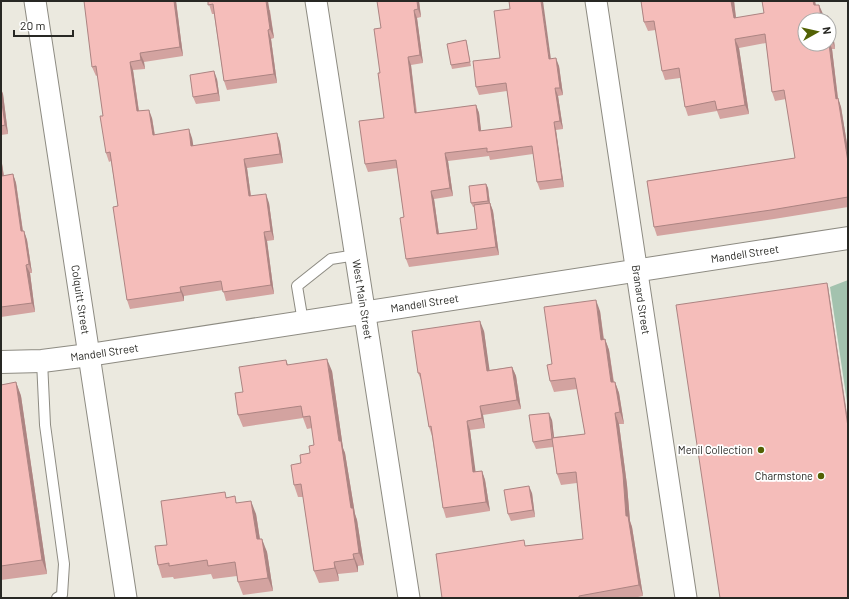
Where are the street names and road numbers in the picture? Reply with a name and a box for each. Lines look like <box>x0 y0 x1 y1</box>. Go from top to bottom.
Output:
street label: Mandell Street <box>710 242 780 265</box>
street label: West Main Street <box>350 258 376 340</box>
street label: Colquitt Street <box>69 264 93 335</box>
street label: Branard Street <box>630 264 653 335</box>
street label: Mandell Street <box>390 291 459 314</box>
street label: Mandell Street <box>70 340 139 363</box>

